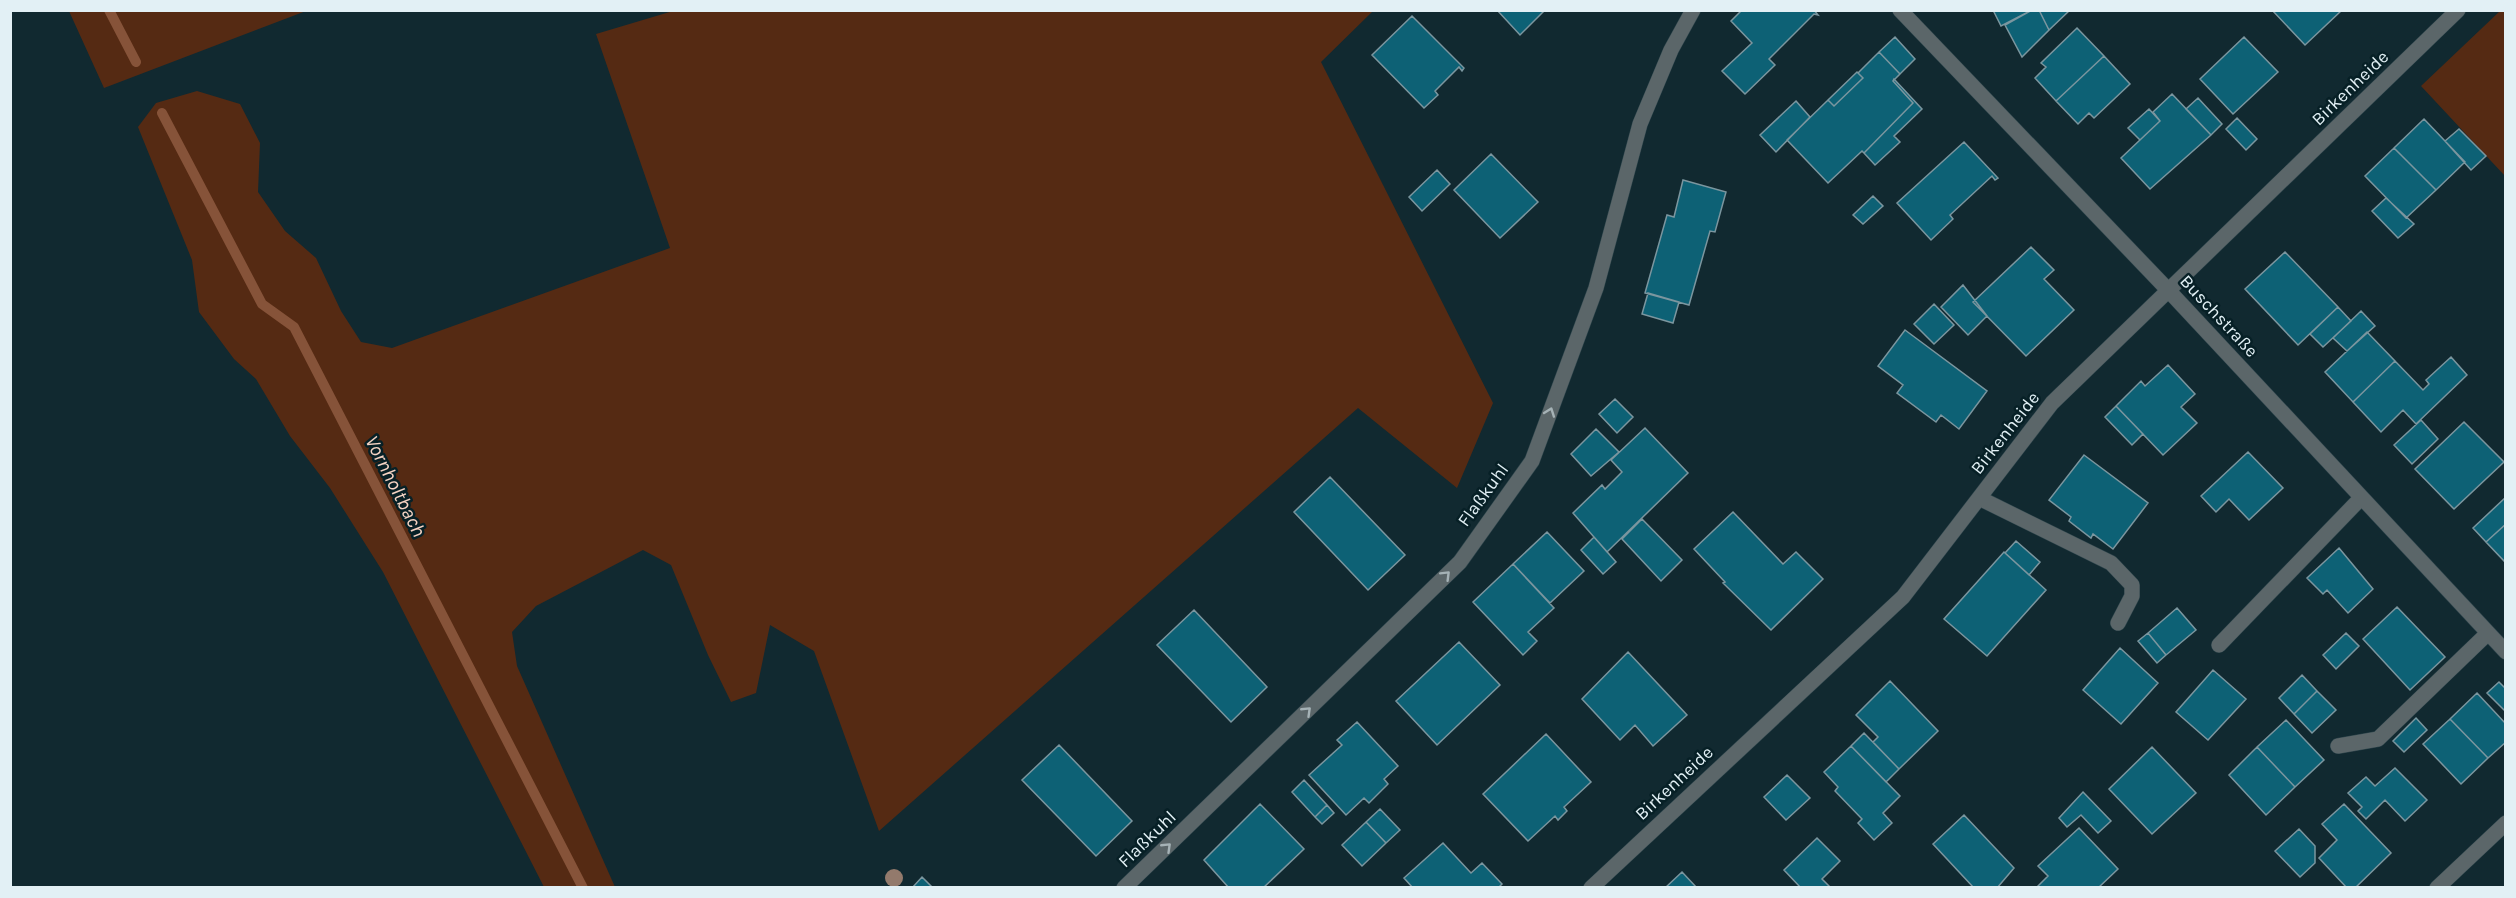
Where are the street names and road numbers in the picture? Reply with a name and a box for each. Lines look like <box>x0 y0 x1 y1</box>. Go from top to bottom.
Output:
street label: Birkenheide <box>2307 46 2393 130</box>
street label: Buschstraße <box>2175 270 2263 362</box>
street label: Birkenheide <box>1966 387 2044 479</box>
street label: Flaßkuhl <box>1453 459 1513 531</box>
street label: Birkenheide <box>1630 741 1718 825</box>
street label: Flaßkuhl <box>1113 806 1181 872</box>

